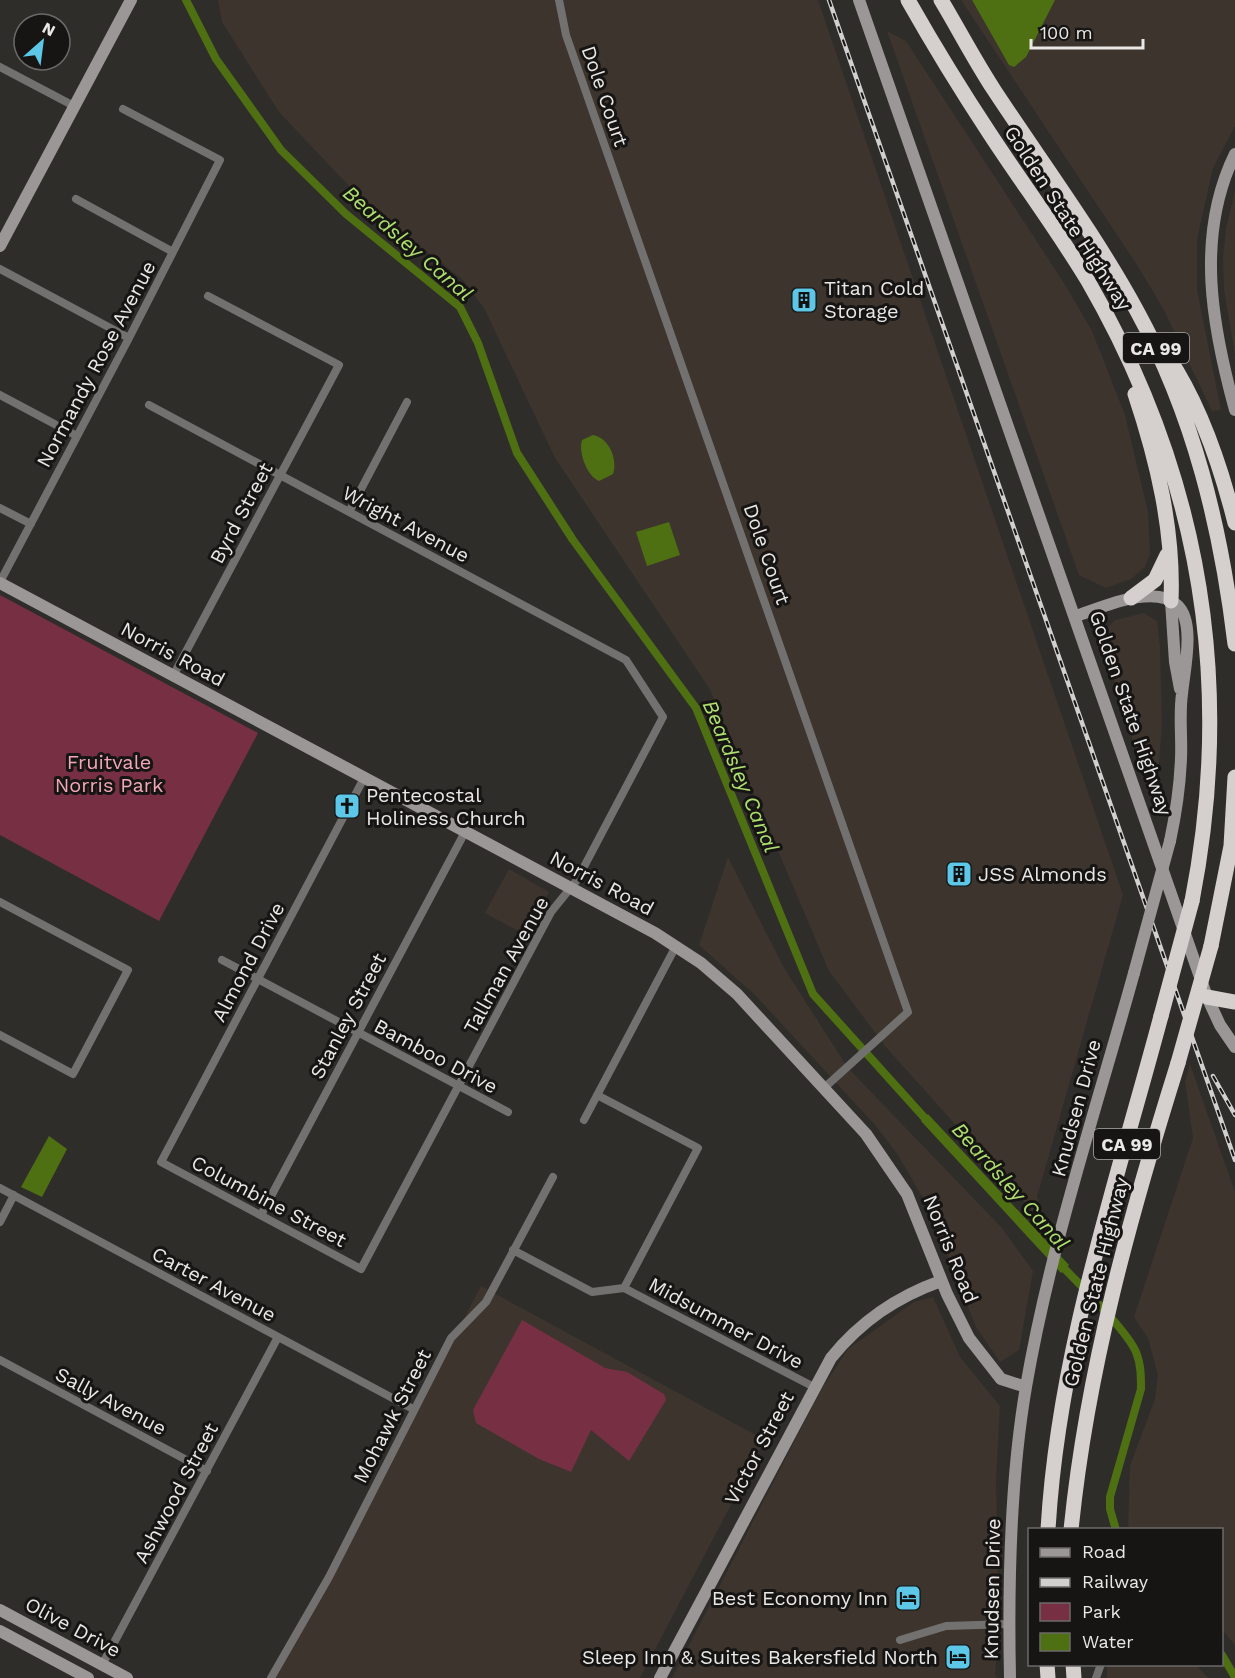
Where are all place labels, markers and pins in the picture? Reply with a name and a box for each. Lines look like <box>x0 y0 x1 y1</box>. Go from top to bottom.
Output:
place label: Titan Cold Storage <box>824 276 924 323</box>
building icon: Titan Cold Storage <box>789 285 819 315</box>
place label: Pentecostal Holiness Church <box>366 783 526 830</box>
church icon: Pentecostal Holiness Church <box>332 791 362 821</box>
building icon: JSS Almonds <box>944 859 974 889</box>
place label: JSS Almonds <box>978 862 1107 886</box>
hotel icon: Best Economy Inn <box>893 1583 923 1613</box>
place label: Best Economy Inn <box>712 1586 888 1610</box>
hotel icon: Sleep Inn & Suites Bakersfield North <box>943 1642 973 1672</box>
place label: Sleep Inn & Suites Bakersfield North <box>582 1645 938 1669</box>

